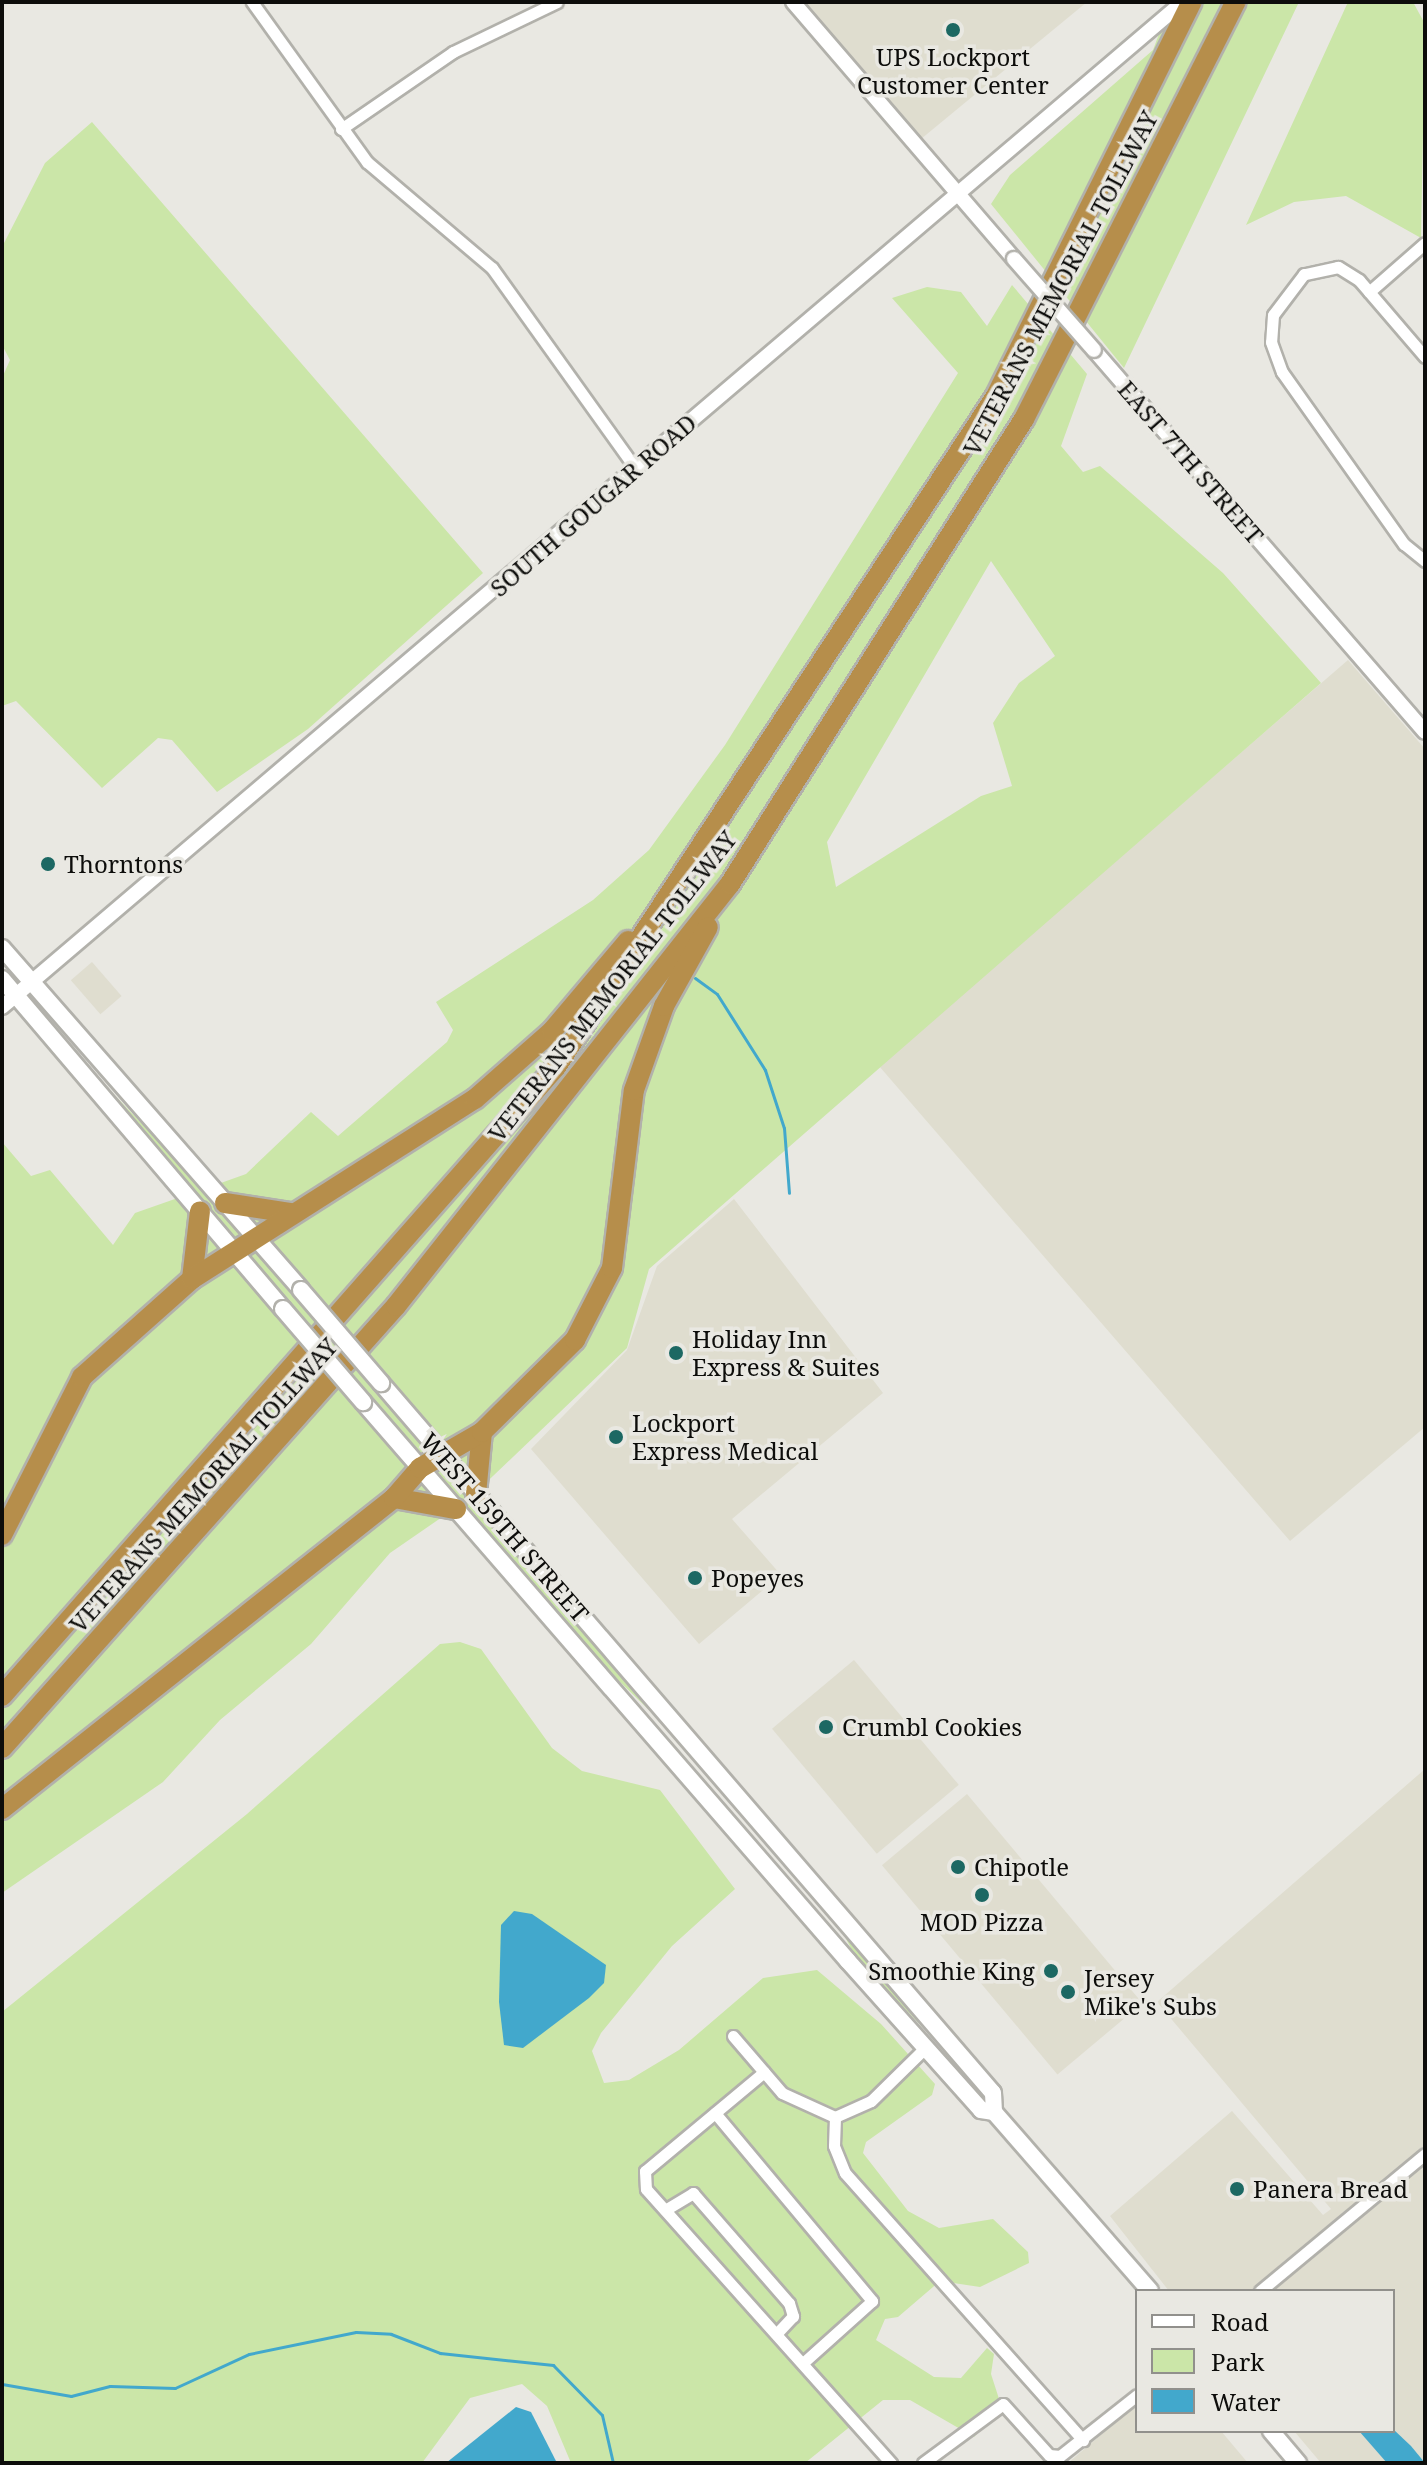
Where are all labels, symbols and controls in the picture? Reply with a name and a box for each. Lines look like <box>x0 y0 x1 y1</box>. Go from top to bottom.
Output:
marker: UPS Lockport Customer Center <box>944 21 962 39</box>
place label: UPS Lockport Customer Center <box>857 43 1049 99</box>
street label: VETERANS MEMORIAL TOLLWAY <box>957 106 1163 460</box>
street label: EAST 7TH STREET <box>1112 375 1270 549</box>
street label: SOUTH GOUGAR ROAD <box>484 408 702 602</box>
street label: VETERANS MEMORIAL TOLLWAY <box>482 825 742 1147</box>
place label: Thorntons <box>64 850 183 878</box>
marker: Thorntons <box>39 855 57 873</box>
place label: Holiday Inn Express & Suites <box>692 1325 880 1381</box>
street label: VETERANS MEMORIAL TOLLWAY <box>63 1332 343 1638</box>
marker: Holiday Inn Express & Suites <box>667 1344 685 1362</box>
place label: Lockport Express Medical <box>632 1409 818 1465</box>
street label: WEST 159TH STREET <box>415 1426 595 1628</box>
marker: Lockport Express Medical <box>607 1428 625 1446</box>
place label: Popeyes <box>711 1564 804 1592</box>
marker: Popeyes <box>686 1569 704 1587</box>
place label: Crumbl Cookies <box>842 1713 1022 1741</box>
marker: Crumbl Cookies <box>817 1718 835 1736</box>
place label: Chipotle <box>974 1853 1069 1881</box>
marker: Chipotle <box>949 1858 967 1876</box>
marker: MOD Pizza <box>973 1886 991 1904</box>
place label: MOD Pizza <box>920 1908 1044 1936</box>
place label: Smoothie King <box>868 1957 1035 1985</box>
marker: Smoothie King <box>1042 1962 1060 1980</box>
place label: Jersey Mike's Subs <box>1084 1964 1217 2020</box>
marker: Jersey Mike's Subs <box>1059 1983 1077 2001</box>
place label: Panera Bread <box>1253 2175 1408 2203</box>
marker: Panera Bread <box>1228 2180 1246 2198</box>
legend <box>1135 2289 1395 2433</box>
text: Road <box>1211 2305 1269 2338</box>
text: Park <box>1211 2345 1264 2378</box>
text: Water <box>1211 2385 1281 2418</box>

